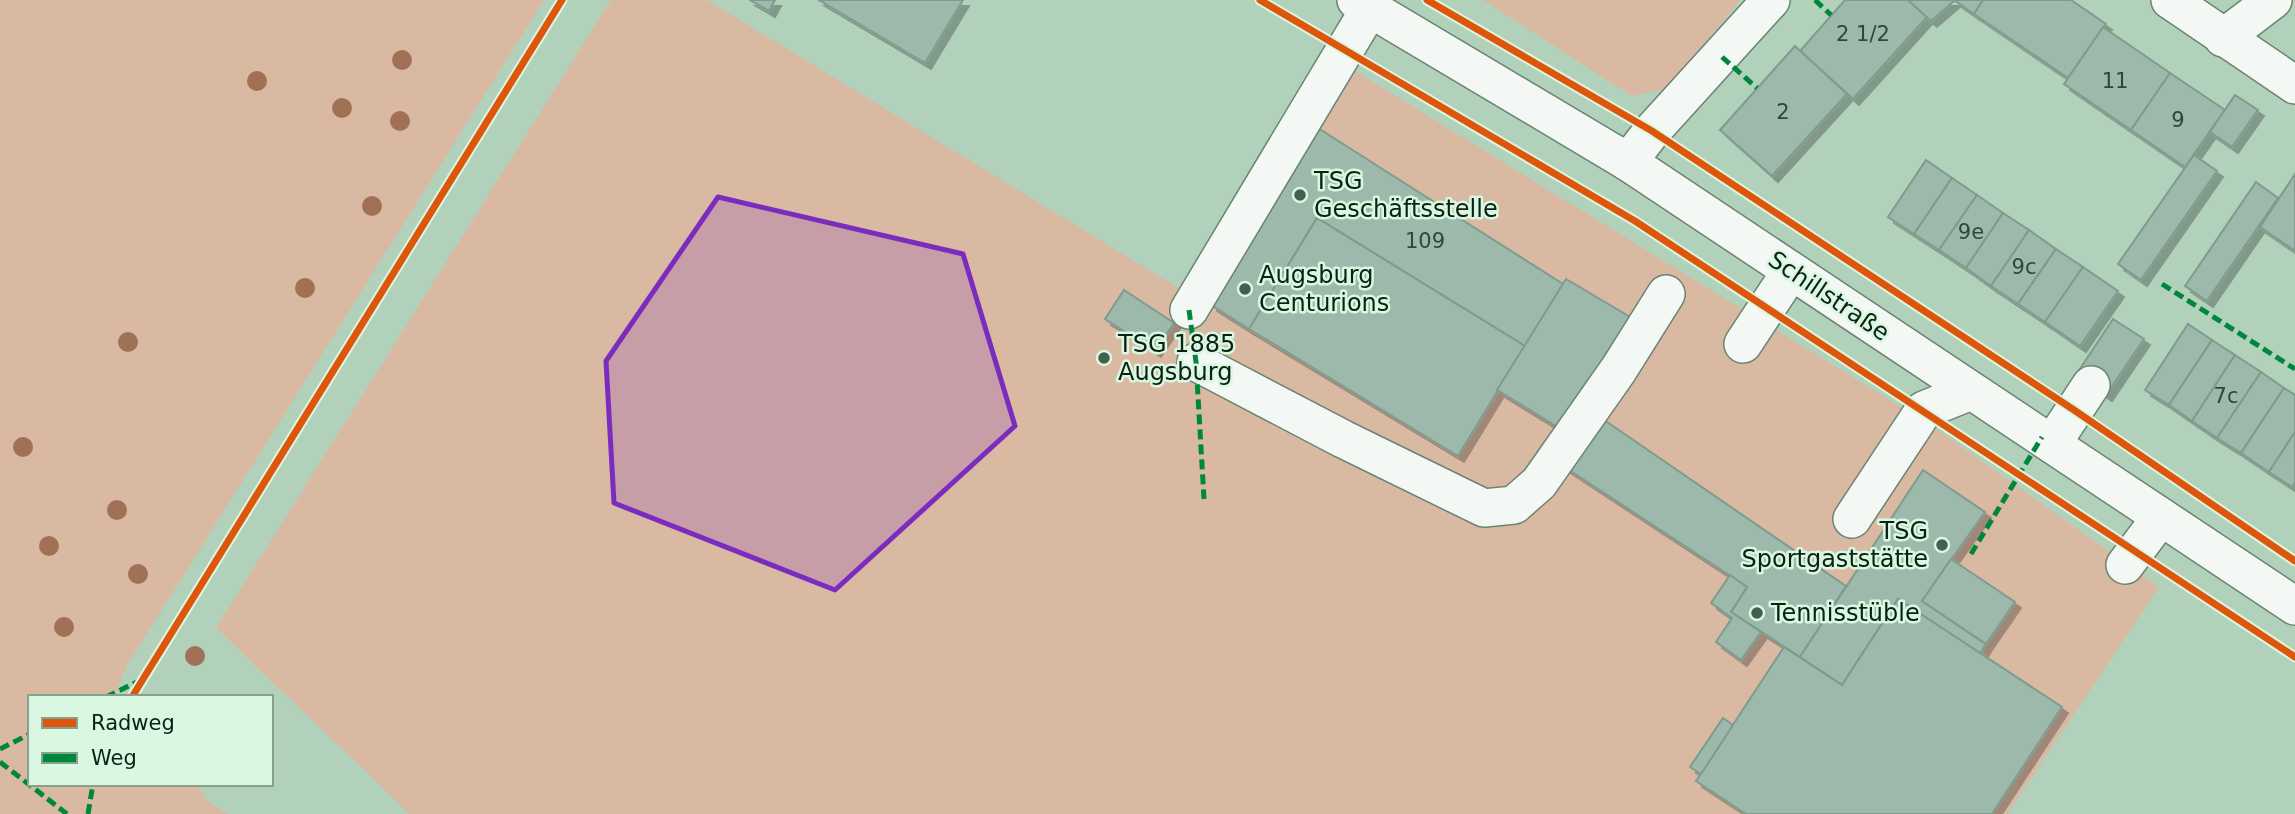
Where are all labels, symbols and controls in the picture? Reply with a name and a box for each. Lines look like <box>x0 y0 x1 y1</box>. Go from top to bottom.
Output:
house number: 2 1/2 <box>1836 22 1890 46</box>
house number: 11 <box>2102 69 2128 93</box>
house number: 2 <box>1776 100 1790 124</box>
house number: 9 <box>2171 108 2185 132</box>
place label: TSG Geschäftsstelle <box>1313 167 1498 223</box>
marker: TSG Geschäftsstelle <box>1292 187 1308 203</box>
house number: 9e <box>1958 220 1984 244</box>
house number: 109 <box>1405 229 1445 253</box>
street label: Schillstraße <box>1763 245 1895 347</box>
house number: 9c <box>2012 255 2036 279</box>
place label: Augsburg Centurions <box>1259 261 1389 317</box>
marker: Augsburg Centurions <box>1237 281 1253 297</box>
place label: TSG 1885 Augsburg <box>1117 330 1235 386</box>
marker: TSG 1885 Augsburg <box>1096 350 1112 366</box>
house number: 7c <box>2214 384 2238 408</box>
place label: TSG Sportgaststätte <box>1742 517 1928 573</box>
marker: TSG Sportgaststätte <box>1934 537 1950 553</box>
place label: Tennisstüble <box>1770 599 1920 627</box>
marker: Tennisstüble <box>1749 605 1765 621</box>
legend <box>28 695 273 786</box>
text: Radweg <box>91 711 175 735</box>
text: Weg <box>91 746 137 770</box>

